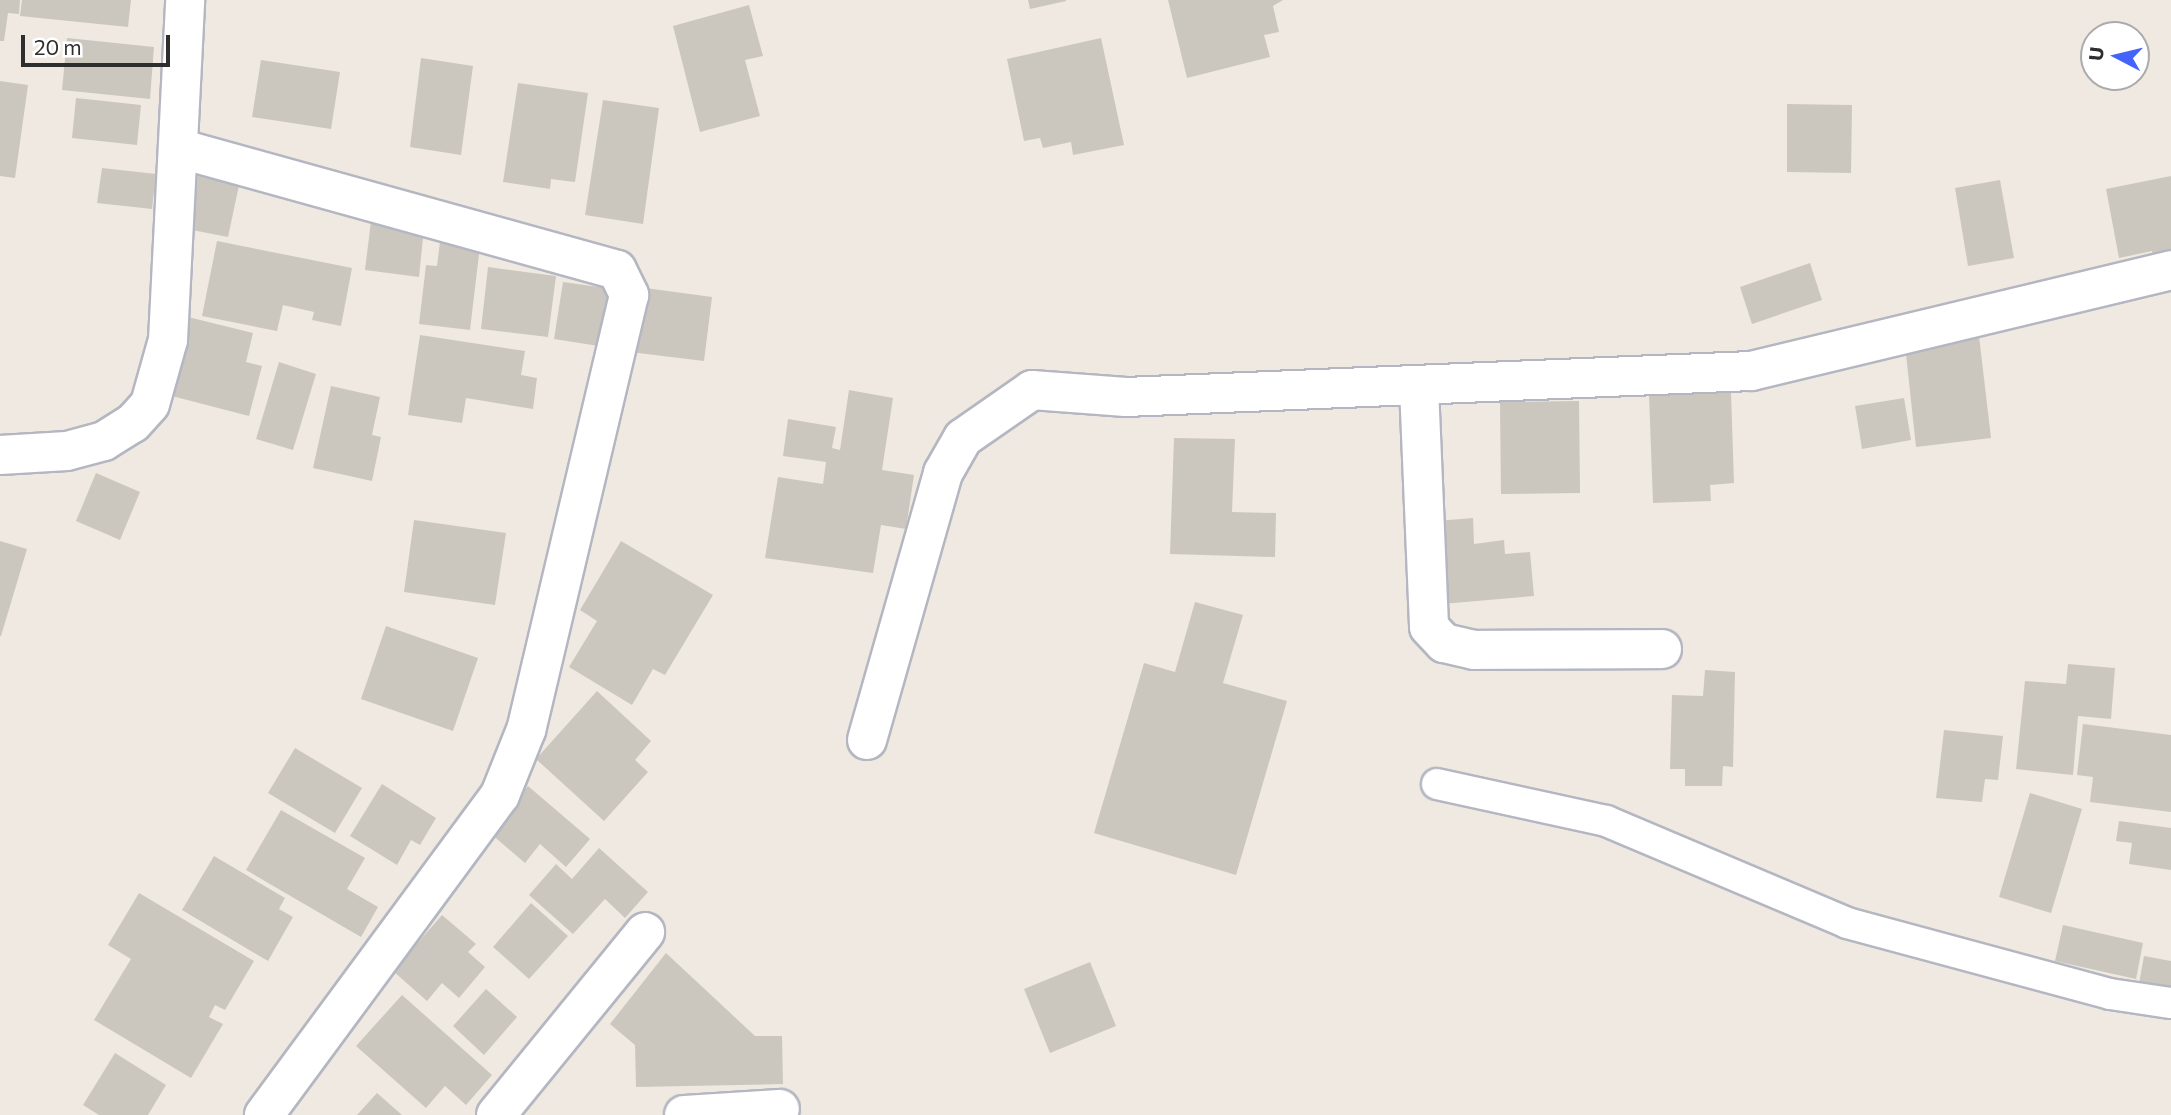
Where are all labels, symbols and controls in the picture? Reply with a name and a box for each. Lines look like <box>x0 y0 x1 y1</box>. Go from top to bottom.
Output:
scale bar <box>24 21 173 65</box>
north arrow <box>2080 21 2150 91</box>
text: 20 m <box>34 34 82 59</box>
text: U <box>2083 45 2108 62</box>

